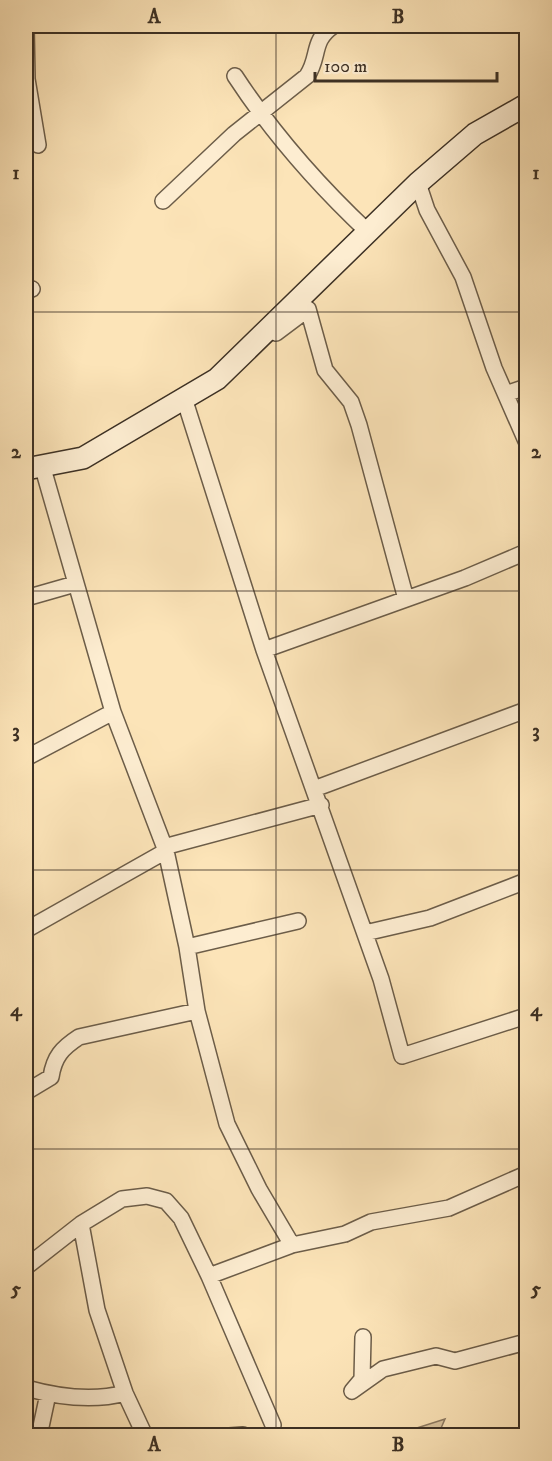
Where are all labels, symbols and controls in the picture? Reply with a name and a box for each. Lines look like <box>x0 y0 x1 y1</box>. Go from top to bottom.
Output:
text: A <box>147 5 162 30</box>
text: B <box>392 5 404 30</box>
scale bar <box>315 45 496 83</box>
text: 100 m <box>324 56 367 78</box>
text: 1 <box>12 161 20 186</box>
text: 1 <box>532 161 540 186</box>
text: 2 <box>11 440 22 465</box>
text: 2 <box>531 440 542 465</box>
text: 3 <box>12 719 20 744</box>
text: 3 <box>532 719 540 744</box>
text: 4 <box>10 998 23 1023</box>
text: 4 <box>530 998 543 1023</box>
text: 5 <box>10 1277 21 1302</box>
text: 5 <box>530 1277 541 1302</box>
text: A <box>147 1433 162 1458</box>
text: B <box>392 1433 404 1458</box>

